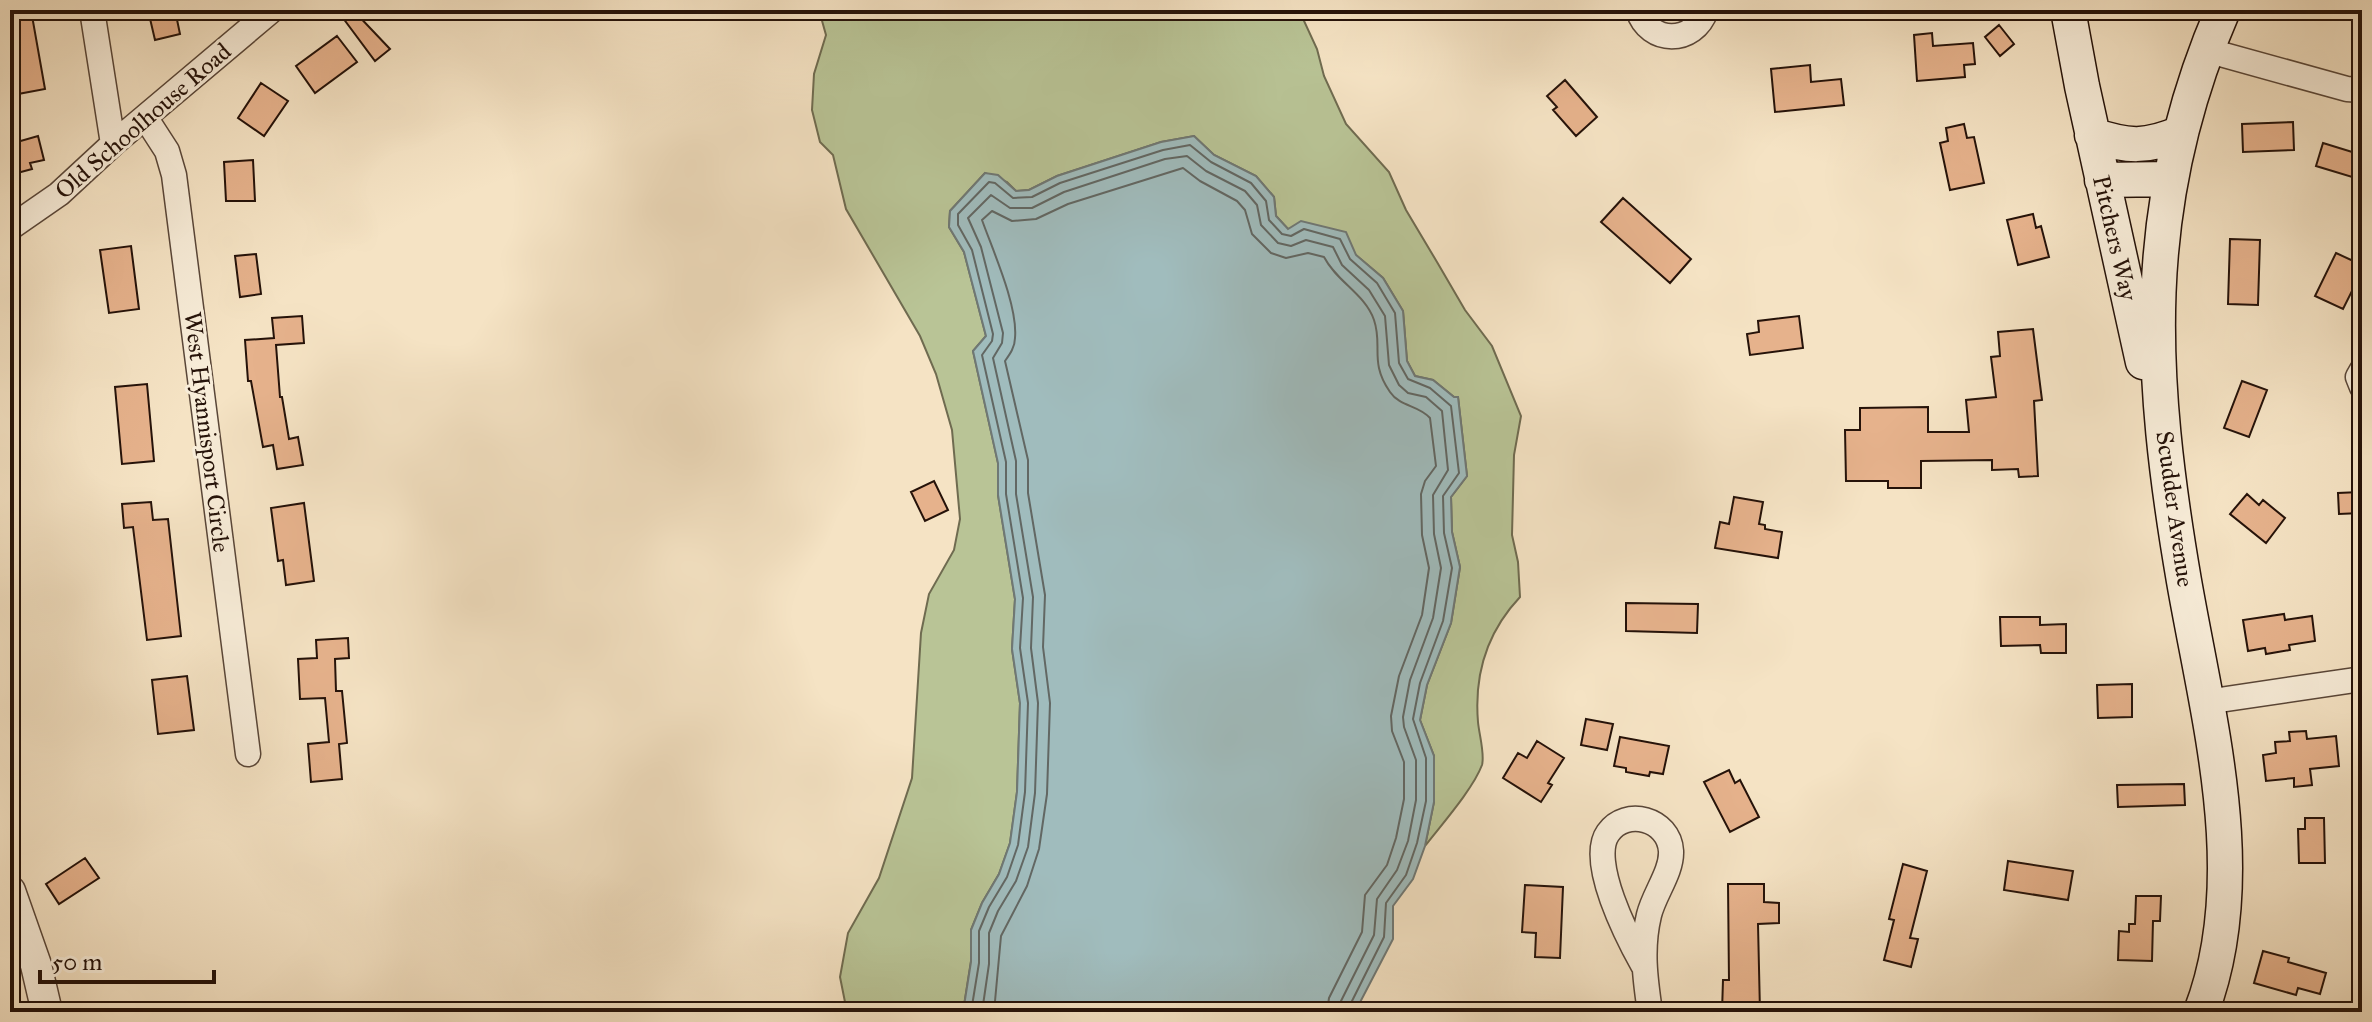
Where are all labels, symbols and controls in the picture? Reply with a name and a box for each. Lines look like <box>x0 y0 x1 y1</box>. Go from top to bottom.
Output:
street label: Old Schoolhouse Road <box>49 36 237 206</box>
street label: Pitchers Way <box>2086 172 2144 304</box>
street label: West Hyannisport Circle <box>177 310 237 554</box>
street label: Scudder Avenue <box>2149 429 2201 589</box>
scale bar <box>40 934 214 984</box>
text: 50 m <box>52 947 102 977</box>

